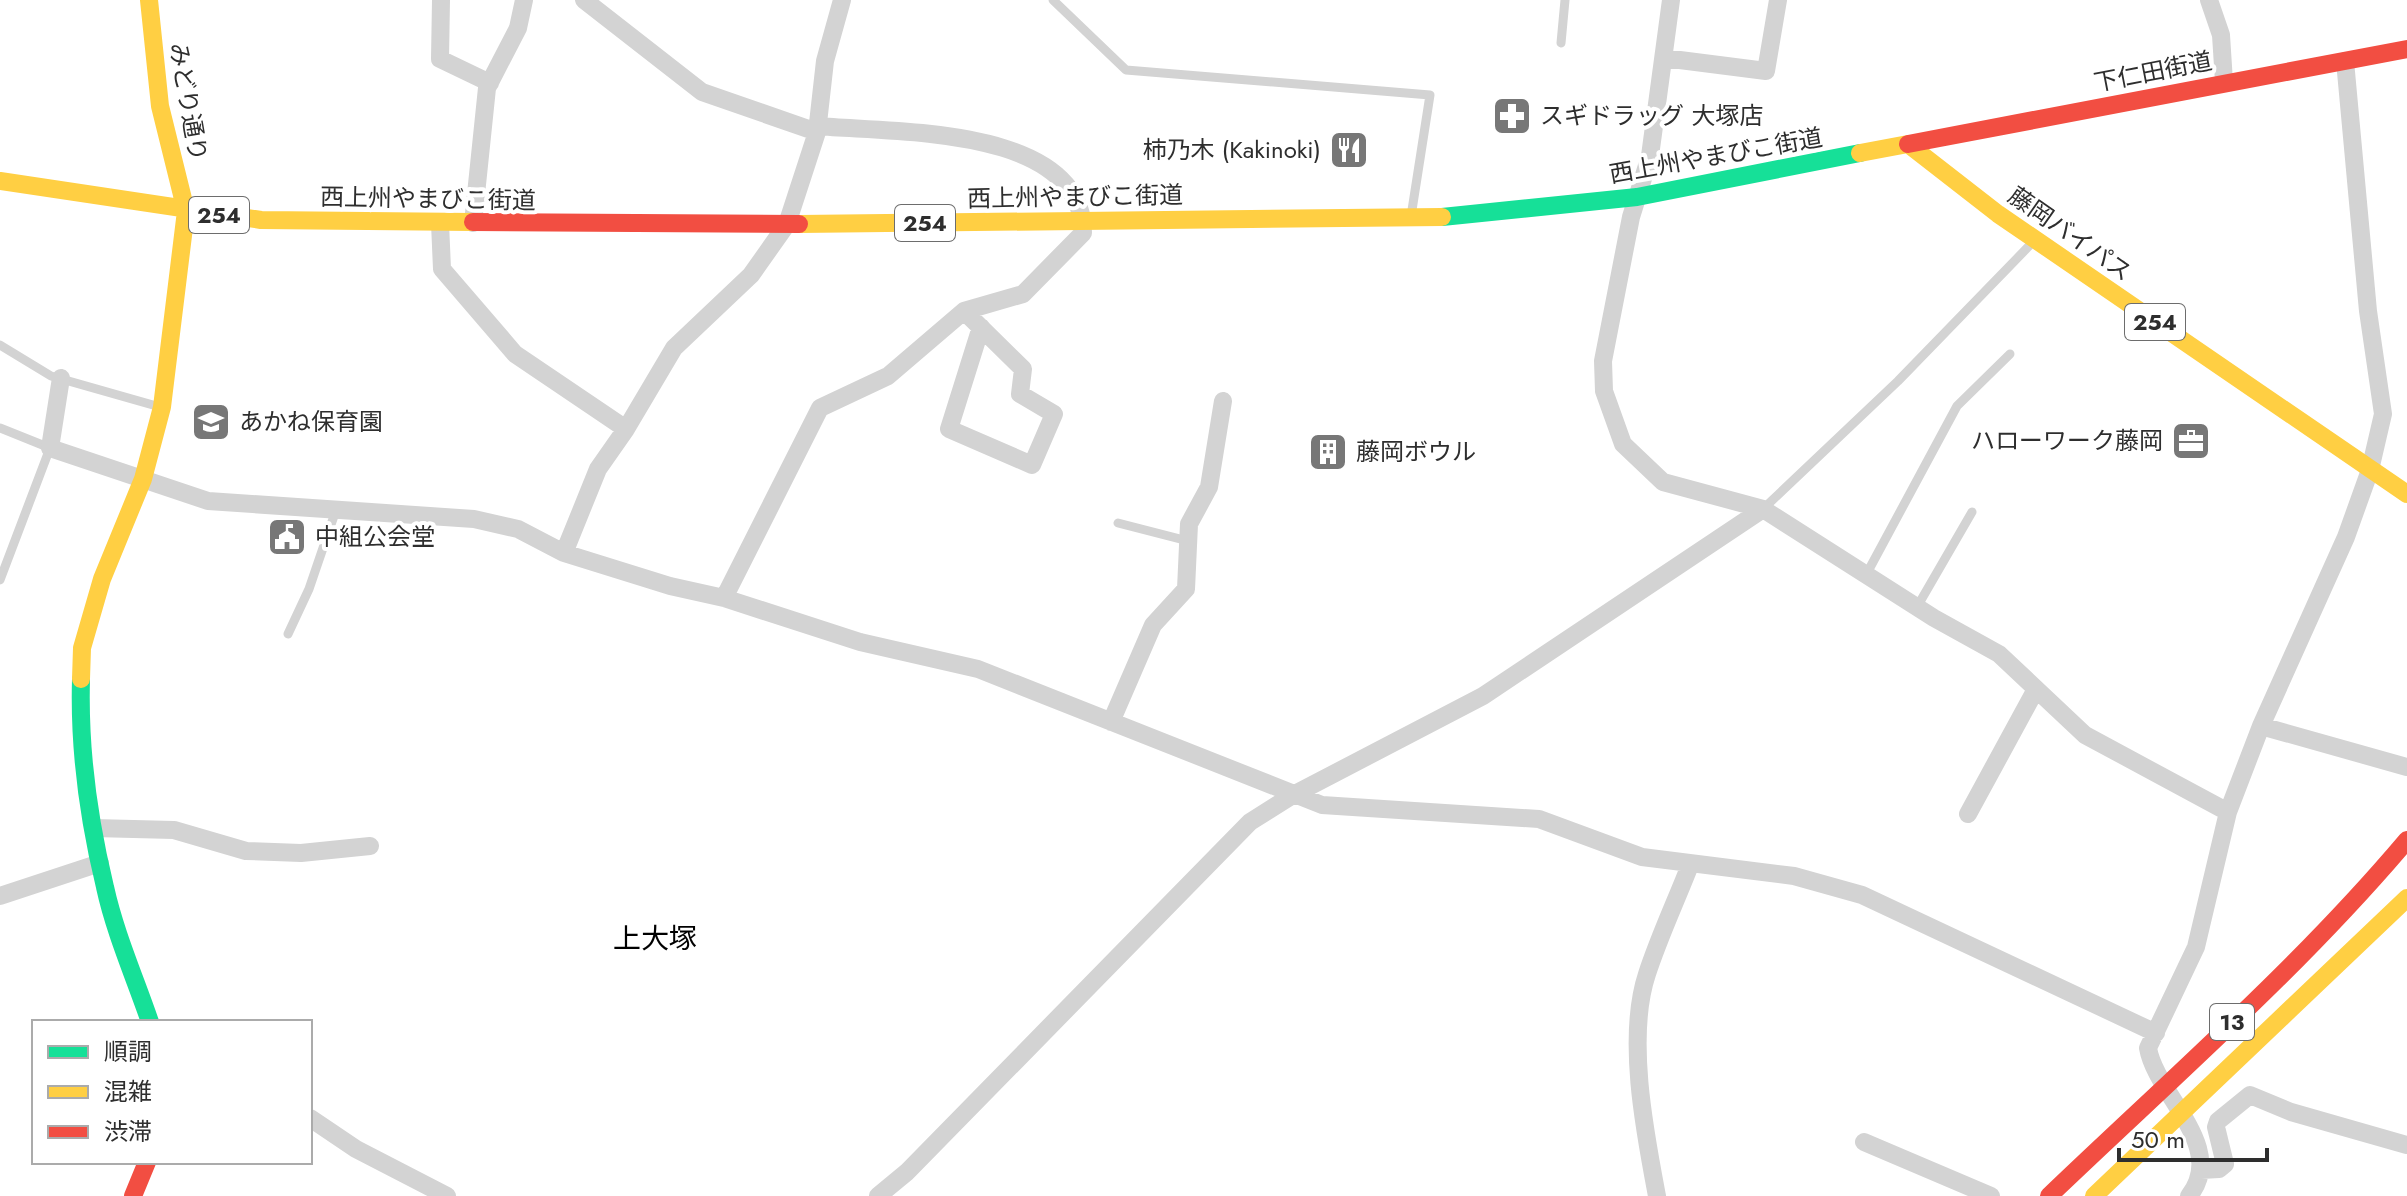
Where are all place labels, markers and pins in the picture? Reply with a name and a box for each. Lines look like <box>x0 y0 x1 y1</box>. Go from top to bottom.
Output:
pharmacy icon: スギドラッグ 大塚店 <box>1491 95 1533 137</box>
place label: スギドラッグ 大塚店 <box>1540 98 1763 133</box>
restaurant icon: 柿乃木 (Kakinoki) <box>1328 129 1370 171</box>
place label: 柿乃木 (Kakinoki) <box>1143 132 1321 167</box>
school or university icon: あかね保育園 <box>190 401 232 443</box>
place label: あかね保育園 <box>239 404 383 439</box>
office icon: ハローワーク藤岡 <box>2170 420 2212 462</box>
place label: ハローワーク藤岡 <box>1971 423 2163 458</box>
building icon: 藤岡ボウル <box>1307 431 1349 473</box>
place label: 藤岡ボウル <box>1356 434 1476 469</box>
public building icon: 中組公会堂 <box>266 516 308 558</box>
place label: 中組公会堂 <box>315 519 435 554</box>

